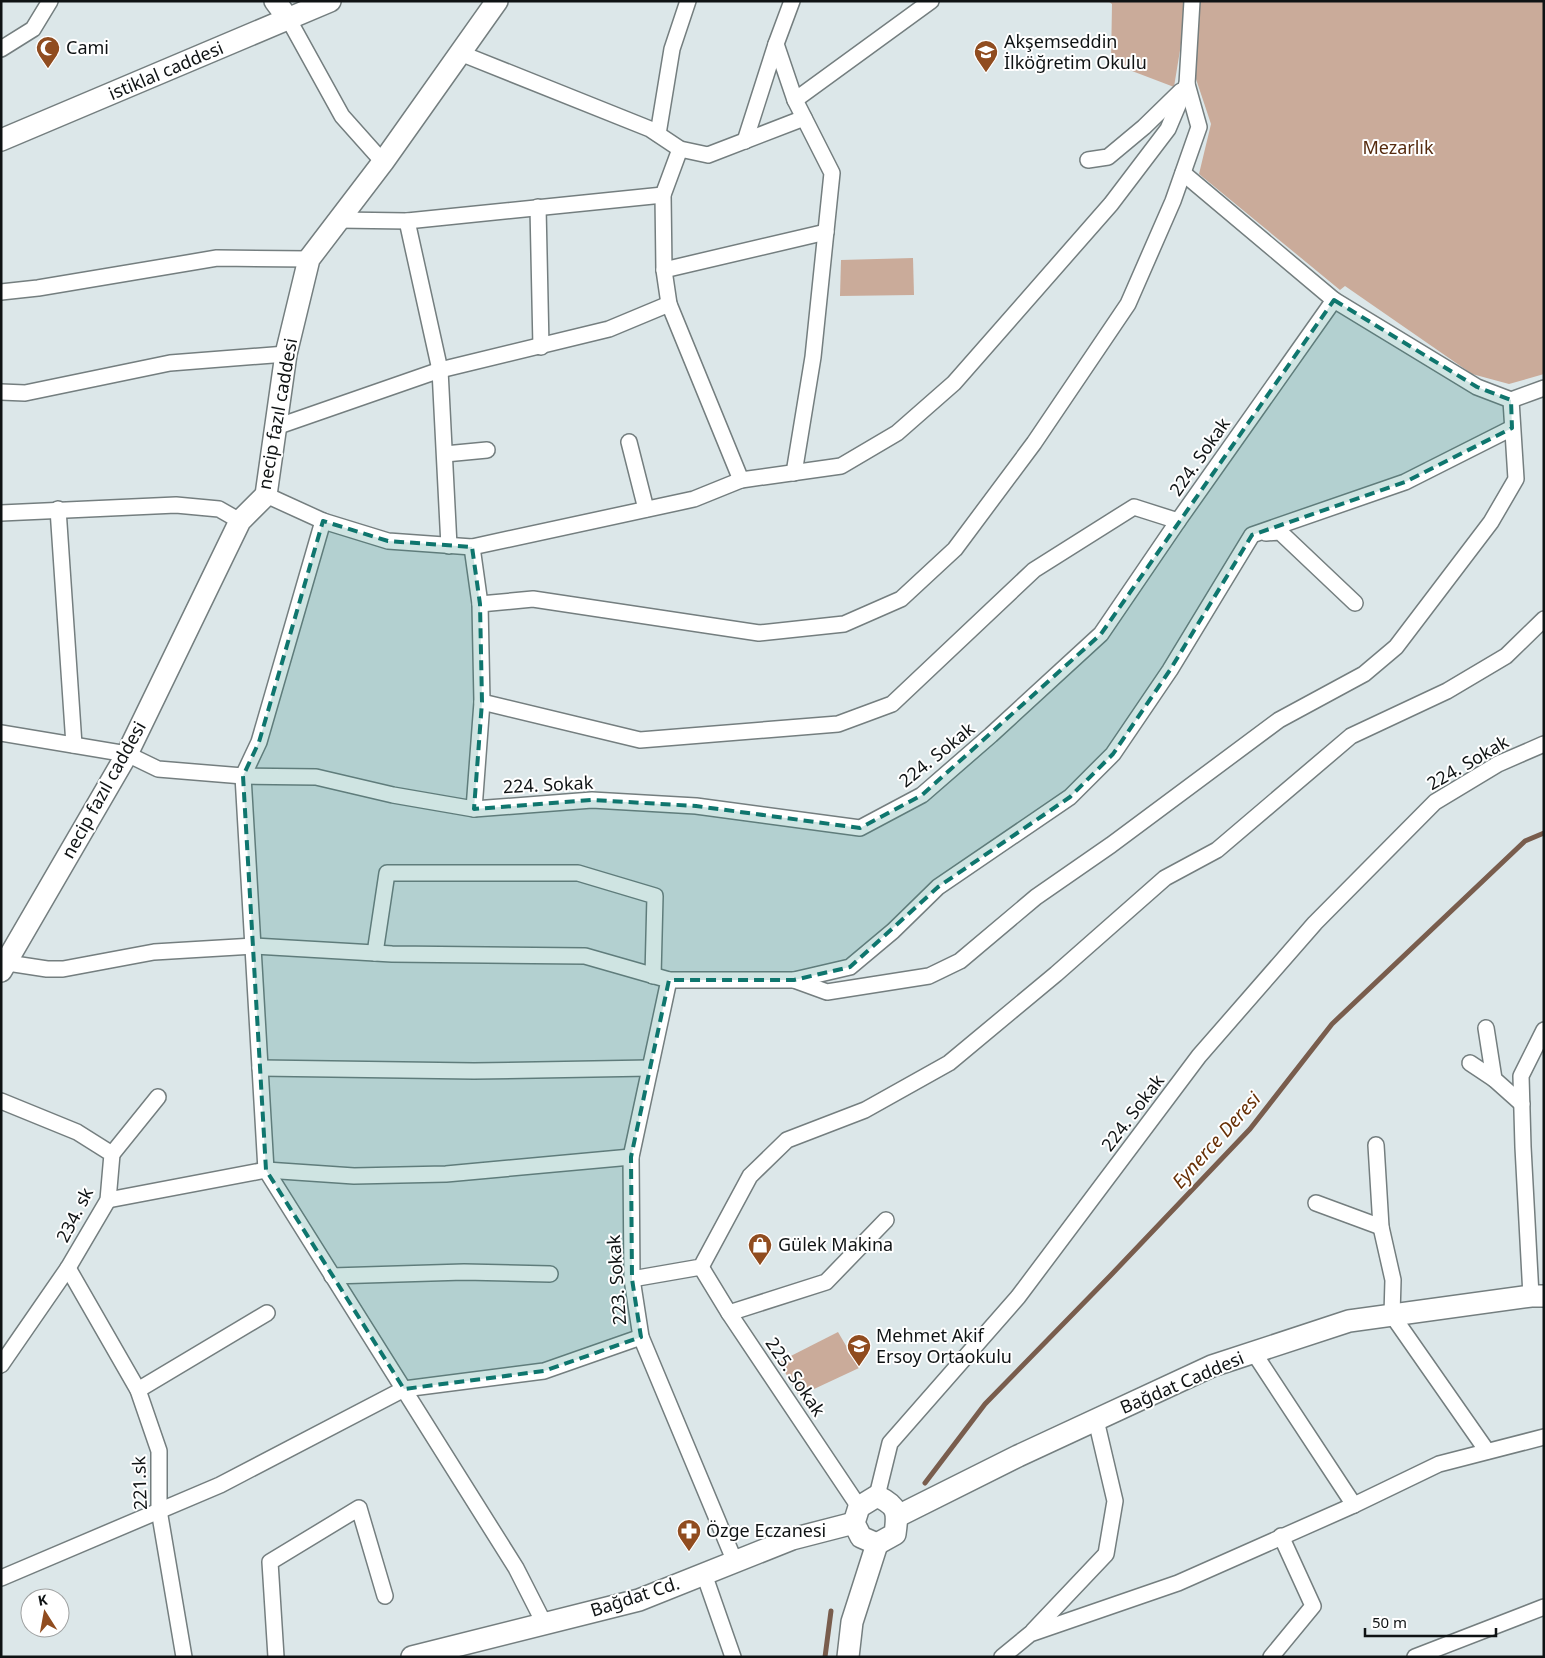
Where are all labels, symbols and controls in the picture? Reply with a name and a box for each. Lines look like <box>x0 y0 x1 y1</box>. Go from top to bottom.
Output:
place label: Akşemseddin İlköğretim Okulu <box>1004 29 1147 74</box>
mosque icon: Cami <box>35 35 61 69</box>
place label: Cami <box>66 35 109 59</box>
street label: istiklal caddesi <box>105 35 227 105</box>
school or university icon: Akşemseddin İlköğretim Okulu <box>973 39 999 73</box>
park label: Mezarlık <box>1362 135 1434 159</box>
street label: necip fazıl caddesi <box>252 336 302 491</box>
street label: 224. Sokak <box>1163 412 1235 500</box>
street label: 224. Sokak <box>894 716 979 792</box>
street label: necip fazıl caddesi <box>55 717 151 862</box>
street label: 224. Sokak <box>1422 729 1513 795</box>
street label: 224. Sokak <box>502 770 594 798</box>
street label: 224. Sokak <box>1095 1069 1169 1156</box>
water label: Eynerce Deresi <box>1166 1085 1267 1194</box>
street label: 234. sk <box>50 1183 98 1246</box>
shop icon: Gülek Makina <box>747 1232 773 1266</box>
place label: Gülek Makina <box>778 1232 893 1256</box>
street label: 223. Sokak <box>601 1234 631 1326</box>
place label: Mehmet Akif Ersoy Ortaokulu <box>876 1323 1012 1368</box>
street label: 225. Sokak <box>761 1332 831 1421</box>
school or university icon: Mehmet Akif Ersoy Ortaokulu <box>846 1333 872 1367</box>
street label: Bağdat Caddesi <box>1116 1345 1247 1419</box>
street label: 221.sk <box>126 1455 152 1510</box>
pharmacy icon: Özge Eczanesi <box>676 1518 702 1552</box>
place label: Özge Eczanesi <box>706 1518 826 1542</box>
street label: Bağdat Cd. <box>587 1570 682 1622</box>
north arrow <box>20 1588 70 1638</box>
text: K <box>36 1589 49 1610</box>
scale bar <box>1365 1606 1496 1638</box>
text: 50 m <box>1372 1612 1407 1632</box>

